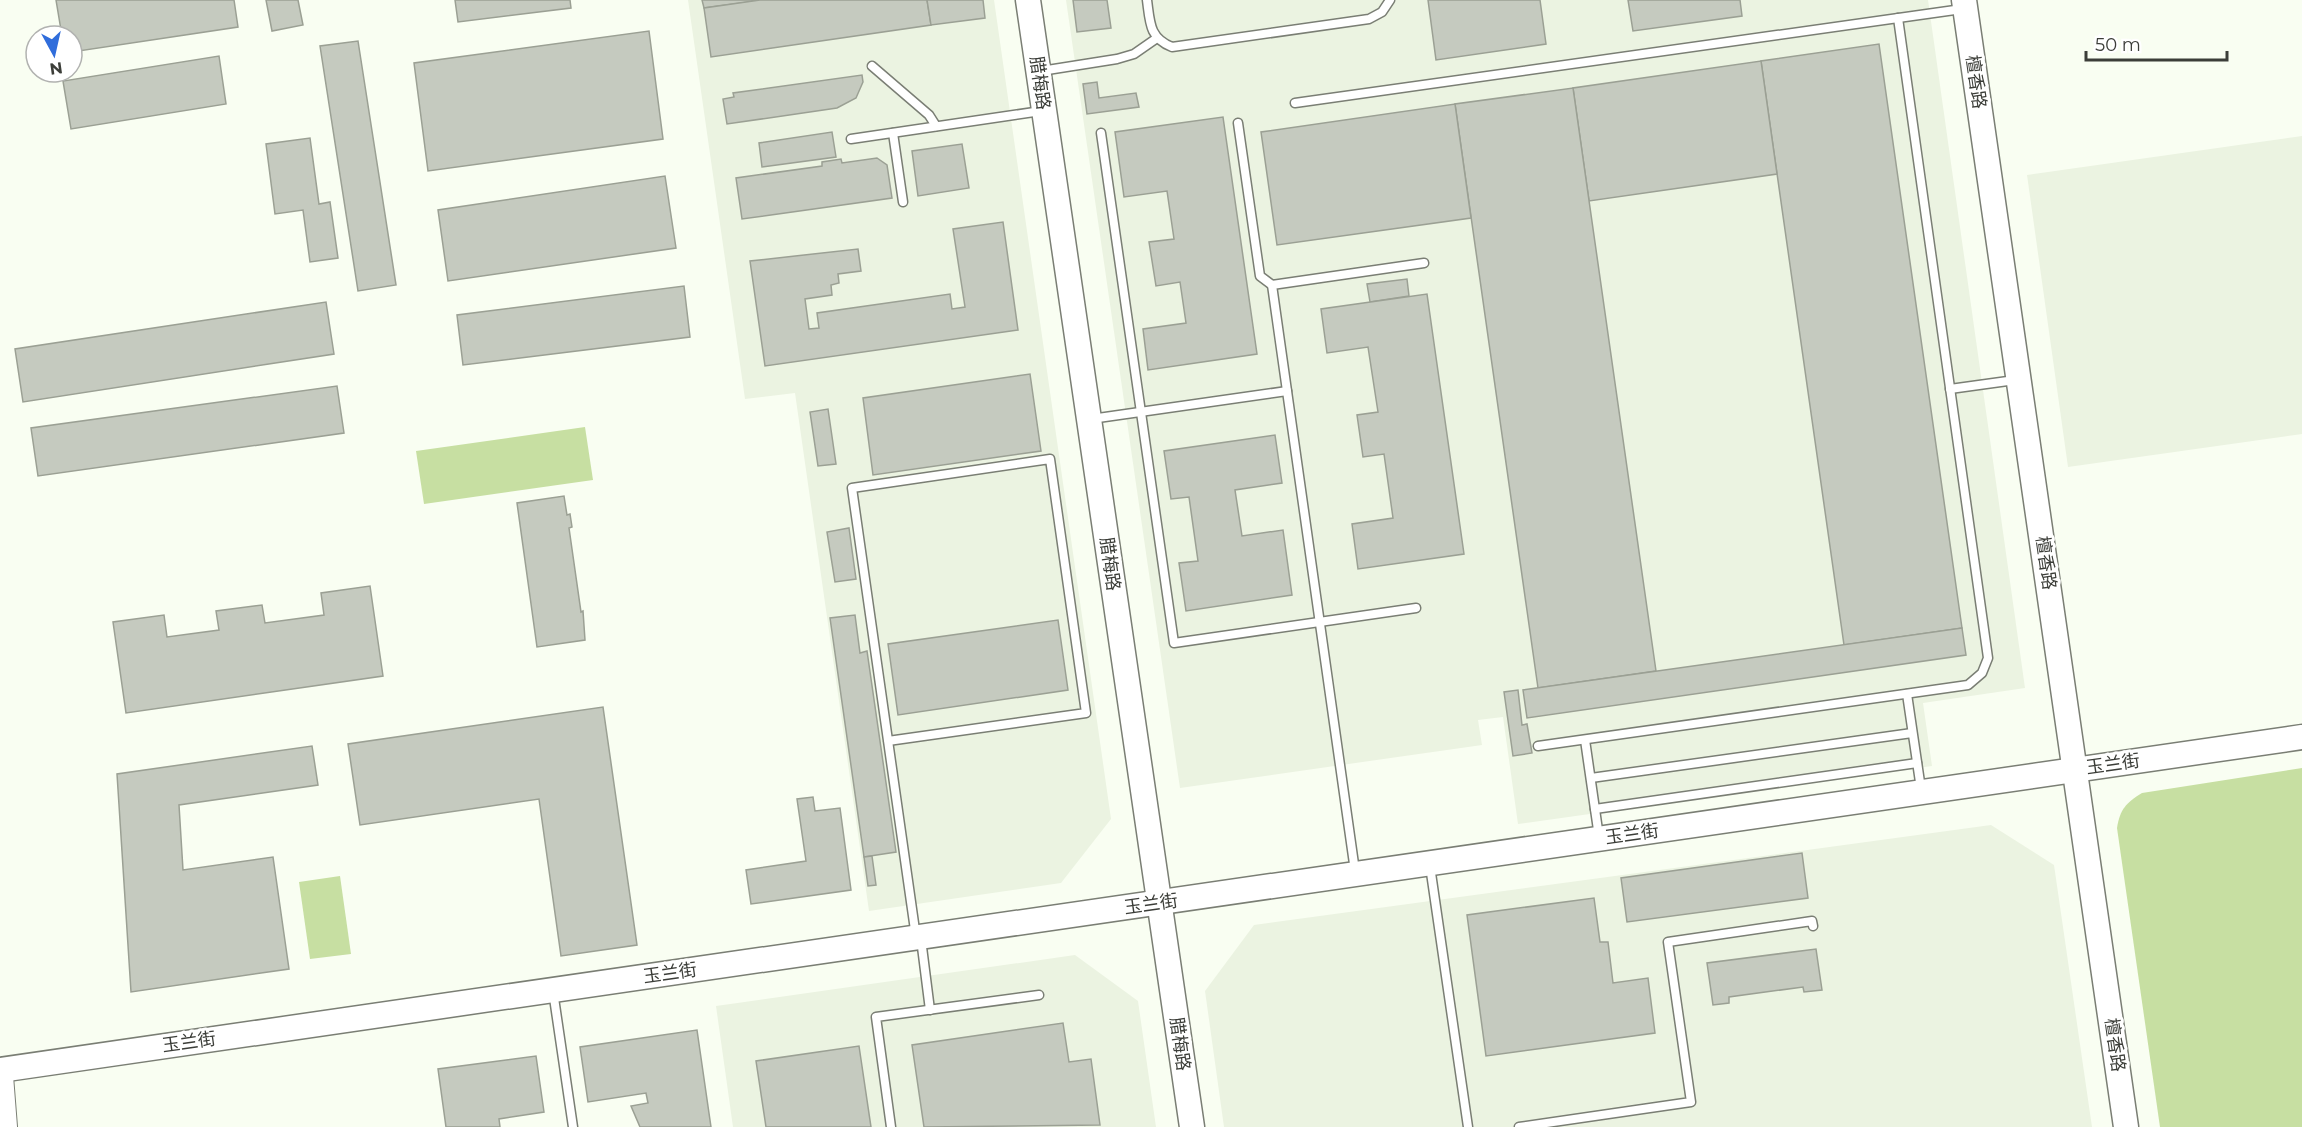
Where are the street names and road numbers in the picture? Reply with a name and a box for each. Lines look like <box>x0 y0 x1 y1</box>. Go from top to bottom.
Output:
street label: 檀香路 <box>1961 54 1991 110</box>
street label: 腊梅路 <box>1025 55 1055 111</box>
street label: 檀香路 <box>2031 535 2061 591</box>
street label: 腊梅路 <box>1095 536 1125 592</box>
street label: 玉兰街 <box>2085 749 2141 779</box>
street label: 玉兰街 <box>1604 819 1660 849</box>
street label: 玉兰街 <box>1123 889 1179 919</box>
street label: 玉兰街 <box>642 958 698 988</box>
street label: 腊梅路 <box>1165 1016 1195 1072</box>
street label: 檀香路 <box>2100 1017 2130 1073</box>
street label: 玉兰街 <box>161 1027 217 1057</box>

